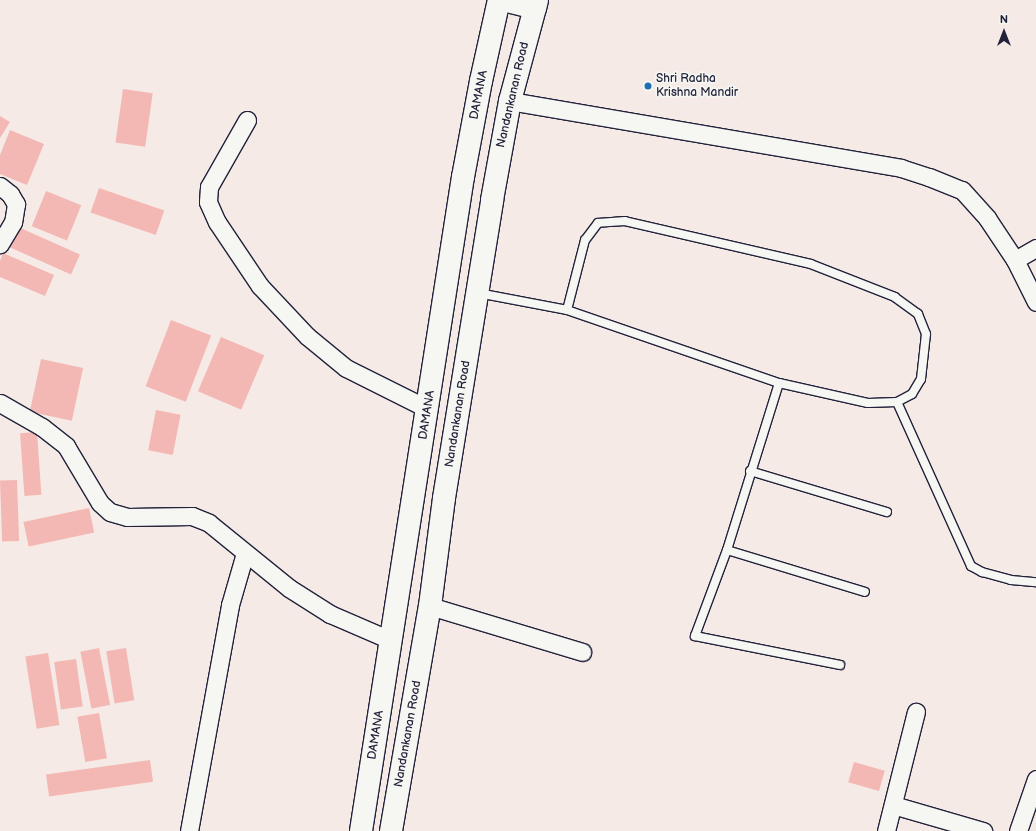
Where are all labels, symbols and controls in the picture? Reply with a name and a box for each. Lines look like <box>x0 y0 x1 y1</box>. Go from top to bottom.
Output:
north arrow <box>984 12 1024 52</box>
text: N <box>1000 13 1008 26</box>
street label: Nandankanan Road <box>494 41 532 149</box>
street label: DAMANA <box>467 69 491 121</box>
place label: Shri Radha Krishna Mandir <box>656 72 738 100</box>
marker: Shri Radha Krishna Mandir <box>643 81 653 91</box>
street label: Nandankanan Road <box>442 360 474 468</box>
street label: DAMANA <box>416 389 438 441</box>
street label: Nandankanan Road <box>392 680 424 788</box>
street label: DAMANA <box>365 709 387 761</box>

